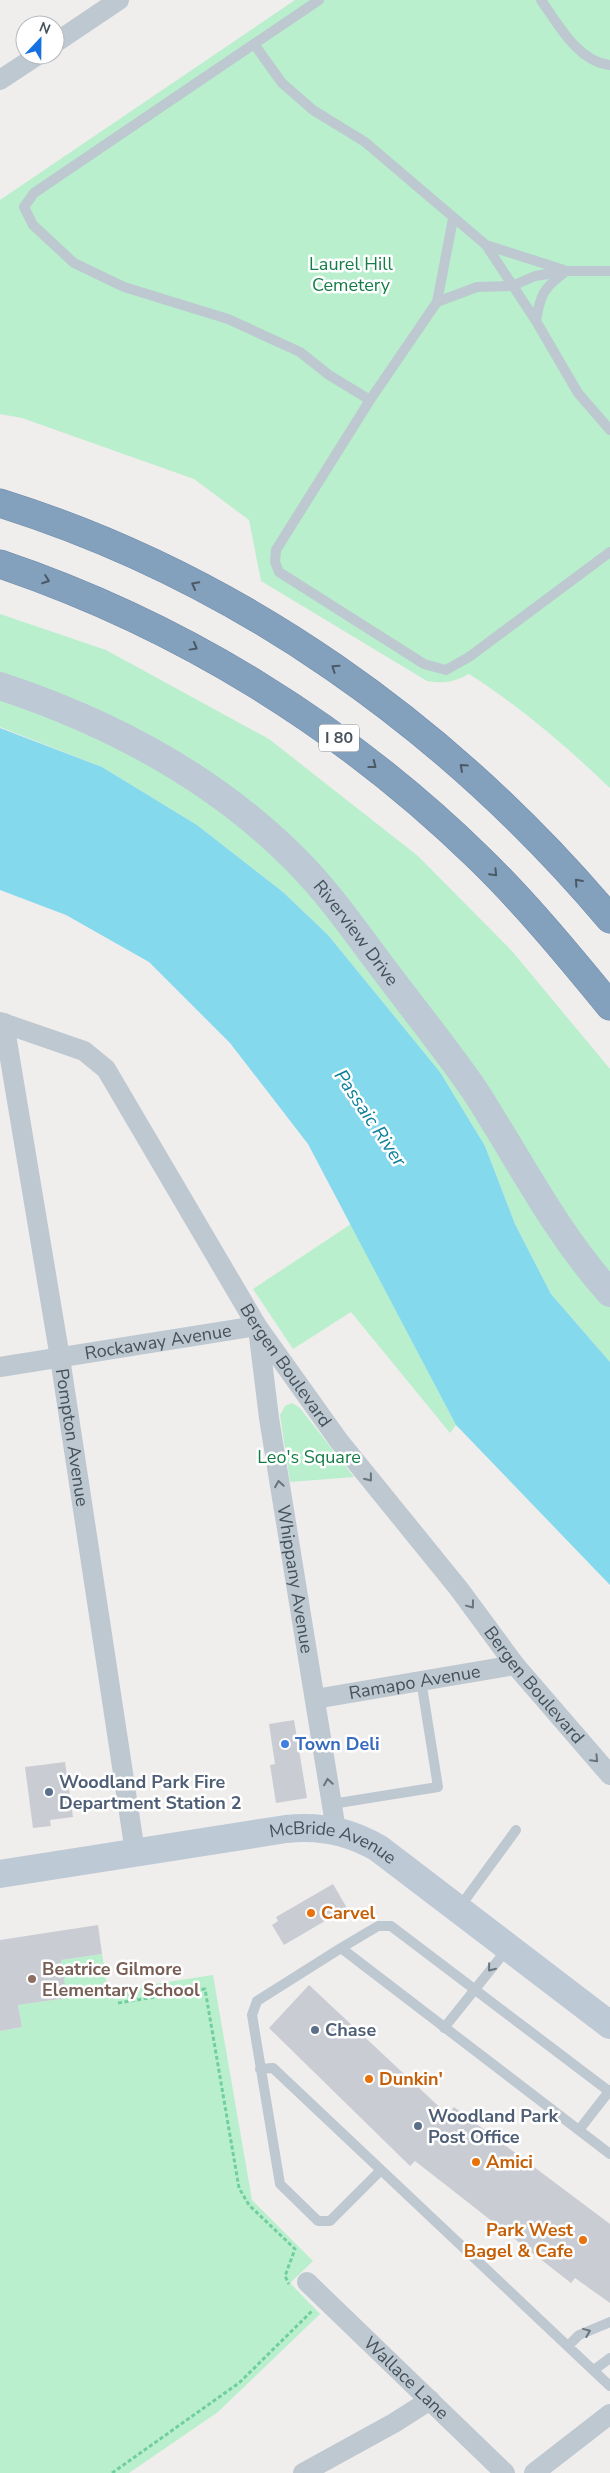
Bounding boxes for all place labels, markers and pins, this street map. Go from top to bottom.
place label: Town Deli [295,1732,380,1756]
marker: Town Deli [279,1738,291,1750]
place label: Woodland Park Fire Department Station 2 [59,1770,242,1815]
marker: Woodland Park Fire Department Station 2 [43,1786,55,1798]
place label: Carvel [321,1901,375,1925]
marker: Carvel [305,1907,317,1919]
place label: Beatrice Gilmore Elementary School [42,1957,200,2002]
marker: Beatrice Gilmore Elementary School [26,1973,38,1985]
place label: Chase [325,2018,376,2042]
marker: Chase [309,2024,321,2036]
place label: Dunkin' [379,2067,443,2091]
marker: Dunkin' [363,2073,375,2085]
place label: Woodland Park Post Office [428,2104,558,2149]
marker: Woodland Park Post Office [412,2120,424,2132]
place label: Amici [486,2150,533,2174]
marker: Amici [470,2156,482,2168]
place label: Park West Bagel & Cafe [464,2218,573,2263]
marker: Park West Bagel & Cafe [577,2234,589,2246]

